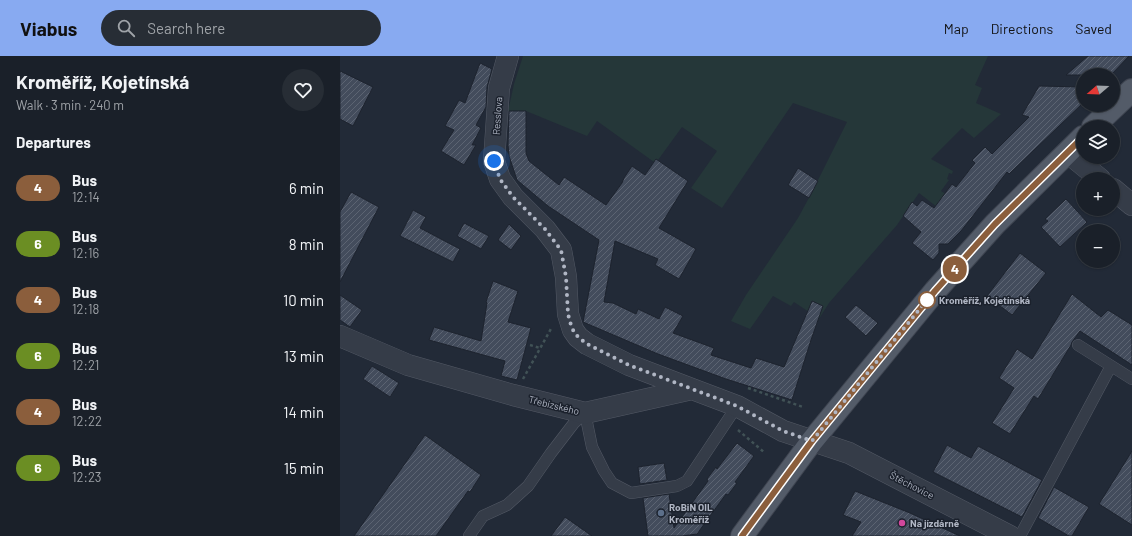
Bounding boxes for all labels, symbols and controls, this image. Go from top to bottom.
search box [101,10,381,46]
text: Viabus [20,17,77,40]
icon: search [115,17,137,39]
text: Search here [147,19,225,37]
text: Map [944,20,969,37]
text: Directions [991,20,1053,37]
text: Saved [1075,20,1112,37]
north arrow [1076,68,1120,112]
map controls [1076,68,1120,268]
button: heart [282,69,324,111]
text: Kroměříž, Kojetínská [16,70,189,93]
text: Walk · 3 min · 240 m [16,97,124,113]
street label: Resslova [490,97,504,135]
button: layers [1076,120,1120,164]
text: Departures [16,133,91,151]
your location [484,151,504,171]
text: Bus [72,171,97,189]
button: + [1076,172,1120,216]
text: 4 [34,179,42,196]
text: 6 min [289,179,324,197]
text: 12:14 [72,189,100,205]
button: − [1076,224,1120,268]
text: Bus [72,227,97,245]
text: 6 [34,235,42,252]
text: 8 min [289,235,324,253]
text: 12:16 [72,245,99,261]
line badge: 4 [942,256,968,282]
text: 4 [951,260,959,277]
text: Bus [72,283,97,301]
text: 4 [34,291,42,308]
text: 10 min [283,291,324,309]
marker: Kroměříž, Kojetínská [918,291,936,309]
place label: Kroměříž, Kojetínská [939,294,1030,306]
text: 12:18 [72,301,99,317]
text: Bus [72,339,97,357]
text: 6 [34,347,42,364]
text: 13 min [284,347,324,365]
text: 12:21 [72,357,99,373]
street label: Třebízského [527,393,581,417]
text: Bus [72,395,97,413]
text: 4 [34,403,42,420]
text: 14 min [283,403,324,421]
text: 12:22 [72,413,102,429]
text: Bus [72,451,97,469]
text: 6 [34,459,42,476]
text: 15 min [284,459,324,477]
text: 12:23 [72,469,102,485]
street label: Štěchovice [888,469,936,501]
place label: RoBiN OIL Kroměříž [669,501,713,525]
marker: RoBiN OIL Kroměříž [656,508,666,518]
place label: Na jízdárně [910,517,960,529]
marker: Na jízdárně [897,518,907,528]

